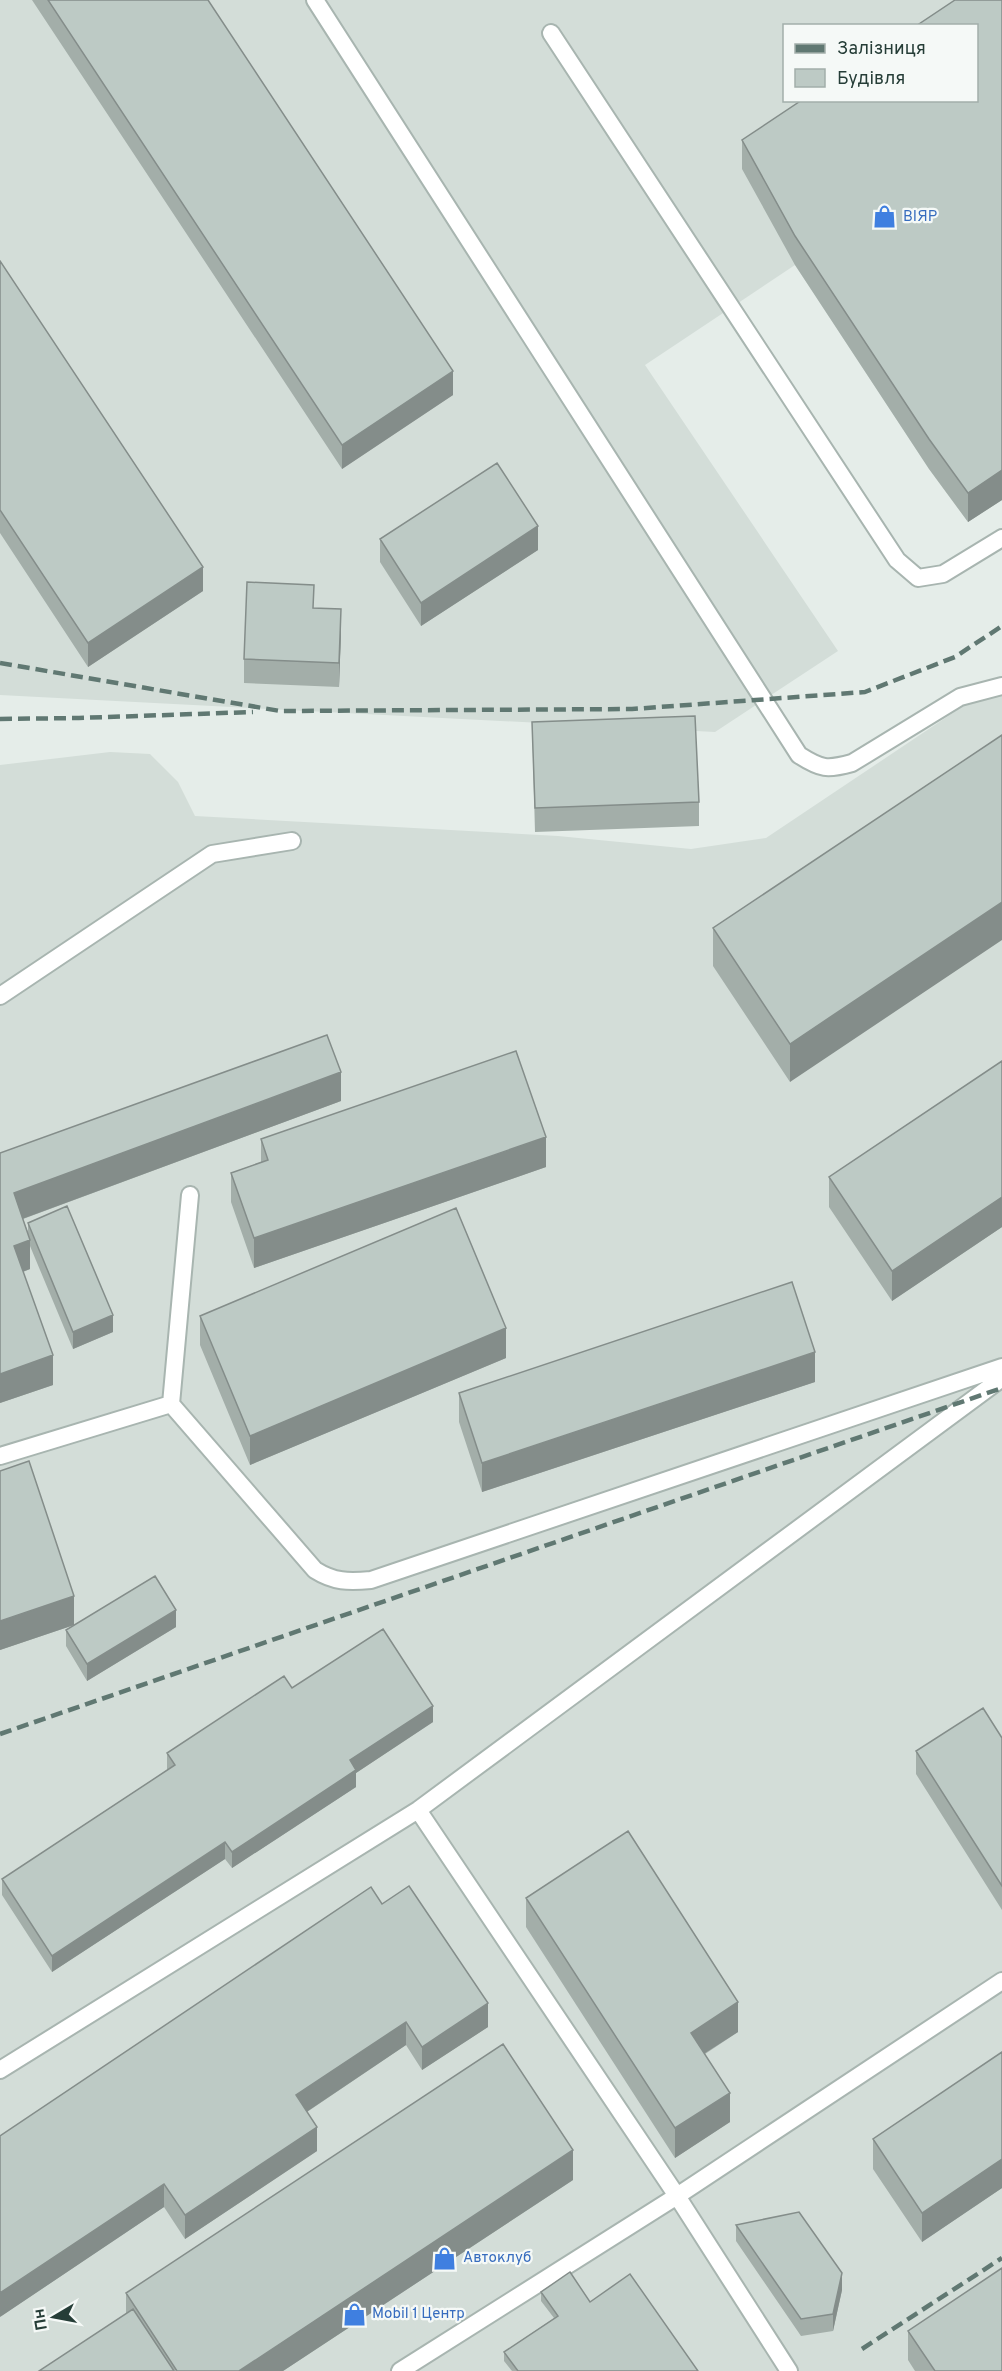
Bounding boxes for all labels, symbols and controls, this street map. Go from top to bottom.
legend [783,24,978,102]
text: Залізниця [837,38,926,61]
text: Будівля [837,68,905,91]
shop icon: ВІЯР [872,204,898,230]
place label: ВІЯР [903,208,937,227]
shop icon: Автоклуб [432,2245,458,2271]
place label: Автоклуб [463,2249,531,2268]
north arrow [24,2287,84,2347]
shop icon: Mobil 1 Центр [341,2301,367,2327]
place label: Mobil 1 Центр [372,2305,465,2324]
text: Пн [29,2307,53,2332]

